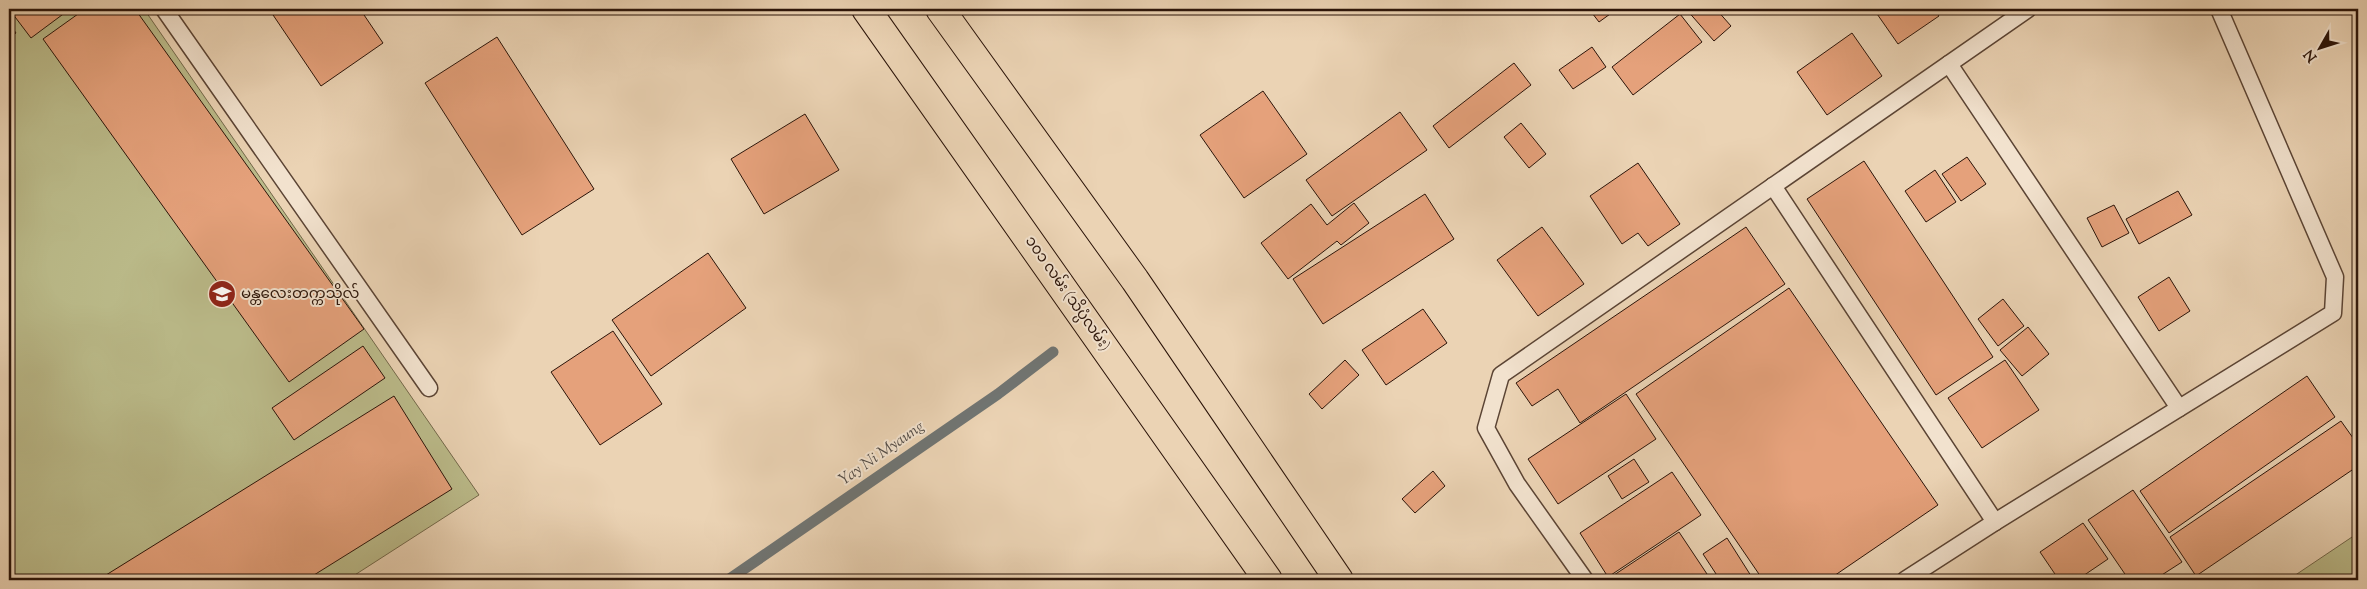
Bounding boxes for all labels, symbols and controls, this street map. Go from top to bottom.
north arrow [2294,22,2344,72]
text: N [2300,44,2323,66]
street label: ၁၀၁ လမ်း (သိပ္ပံလမ်း) [1019,232,1115,356]
school or university icon: မန္တလေးတက္ကသိုလ် [207,279,237,309]
place label: မန္တလေးတက္ကသိုလ် [241,283,360,305]
water label: Yay Ni Myaung [835,416,929,492]

